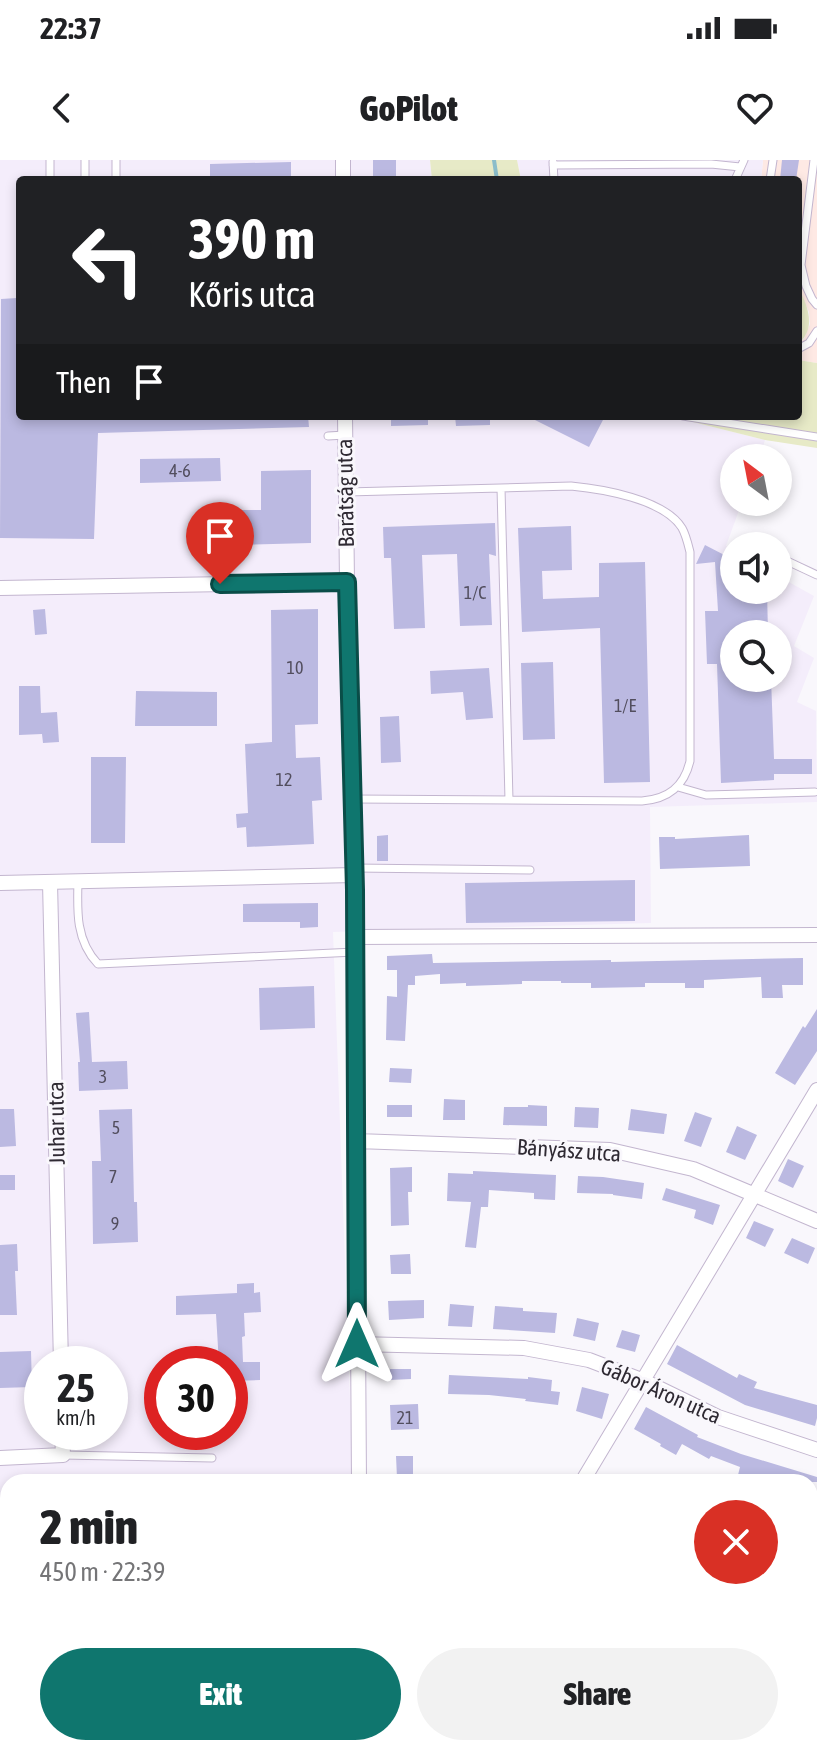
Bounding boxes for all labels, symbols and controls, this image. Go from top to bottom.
text: 22:37 [40,11,102,45]
icon: back [40,86,84,130]
icon: heart [733,86,777,130]
text: GoPilot [359,87,458,129]
text: 390 m [188,207,315,271]
icon: left [56,208,160,312]
text: Kőris utca [188,273,316,315]
icon: arrive [127,360,171,404]
text: Then [56,365,111,399]
street label: Barátság utca [331,438,359,548]
north arrow [720,444,792,516]
map controls [720,444,792,692]
house number: 4-6 [169,460,191,481]
pin [186,502,254,584]
icon: arrive [198,514,242,558]
button: sound [720,532,792,604]
house number: 1/C [464,582,486,603]
button: search [720,620,792,692]
house number: 10 [287,657,303,678]
house number: 1/E [614,695,636,716]
house number: 12 [276,769,292,790]
house number: 3 [99,1066,107,1087]
street label: Juhar utca [42,1081,70,1165]
house number: 5 [112,1117,120,1138]
street label: Bányász utca [516,1133,622,1167]
house number: 7 [109,1166,117,1187]
house number: 9 [111,1213,119,1234]
position arrow [315,1302,399,1386]
speed limit sign: 30 [144,1346,248,1450]
street label: Gábor Áron utca [597,1353,725,1429]
text: 25 [57,1365,95,1410]
text: km/h [56,1406,96,1429]
house number: 21 [397,1407,413,1428]
text: 2 min [40,1499,138,1554]
button: close [694,1500,778,1584]
text: 450 m · 22:39 [40,1557,165,1587]
button: Exit [40,1648,401,1740]
button: Share [417,1648,778,1740]

